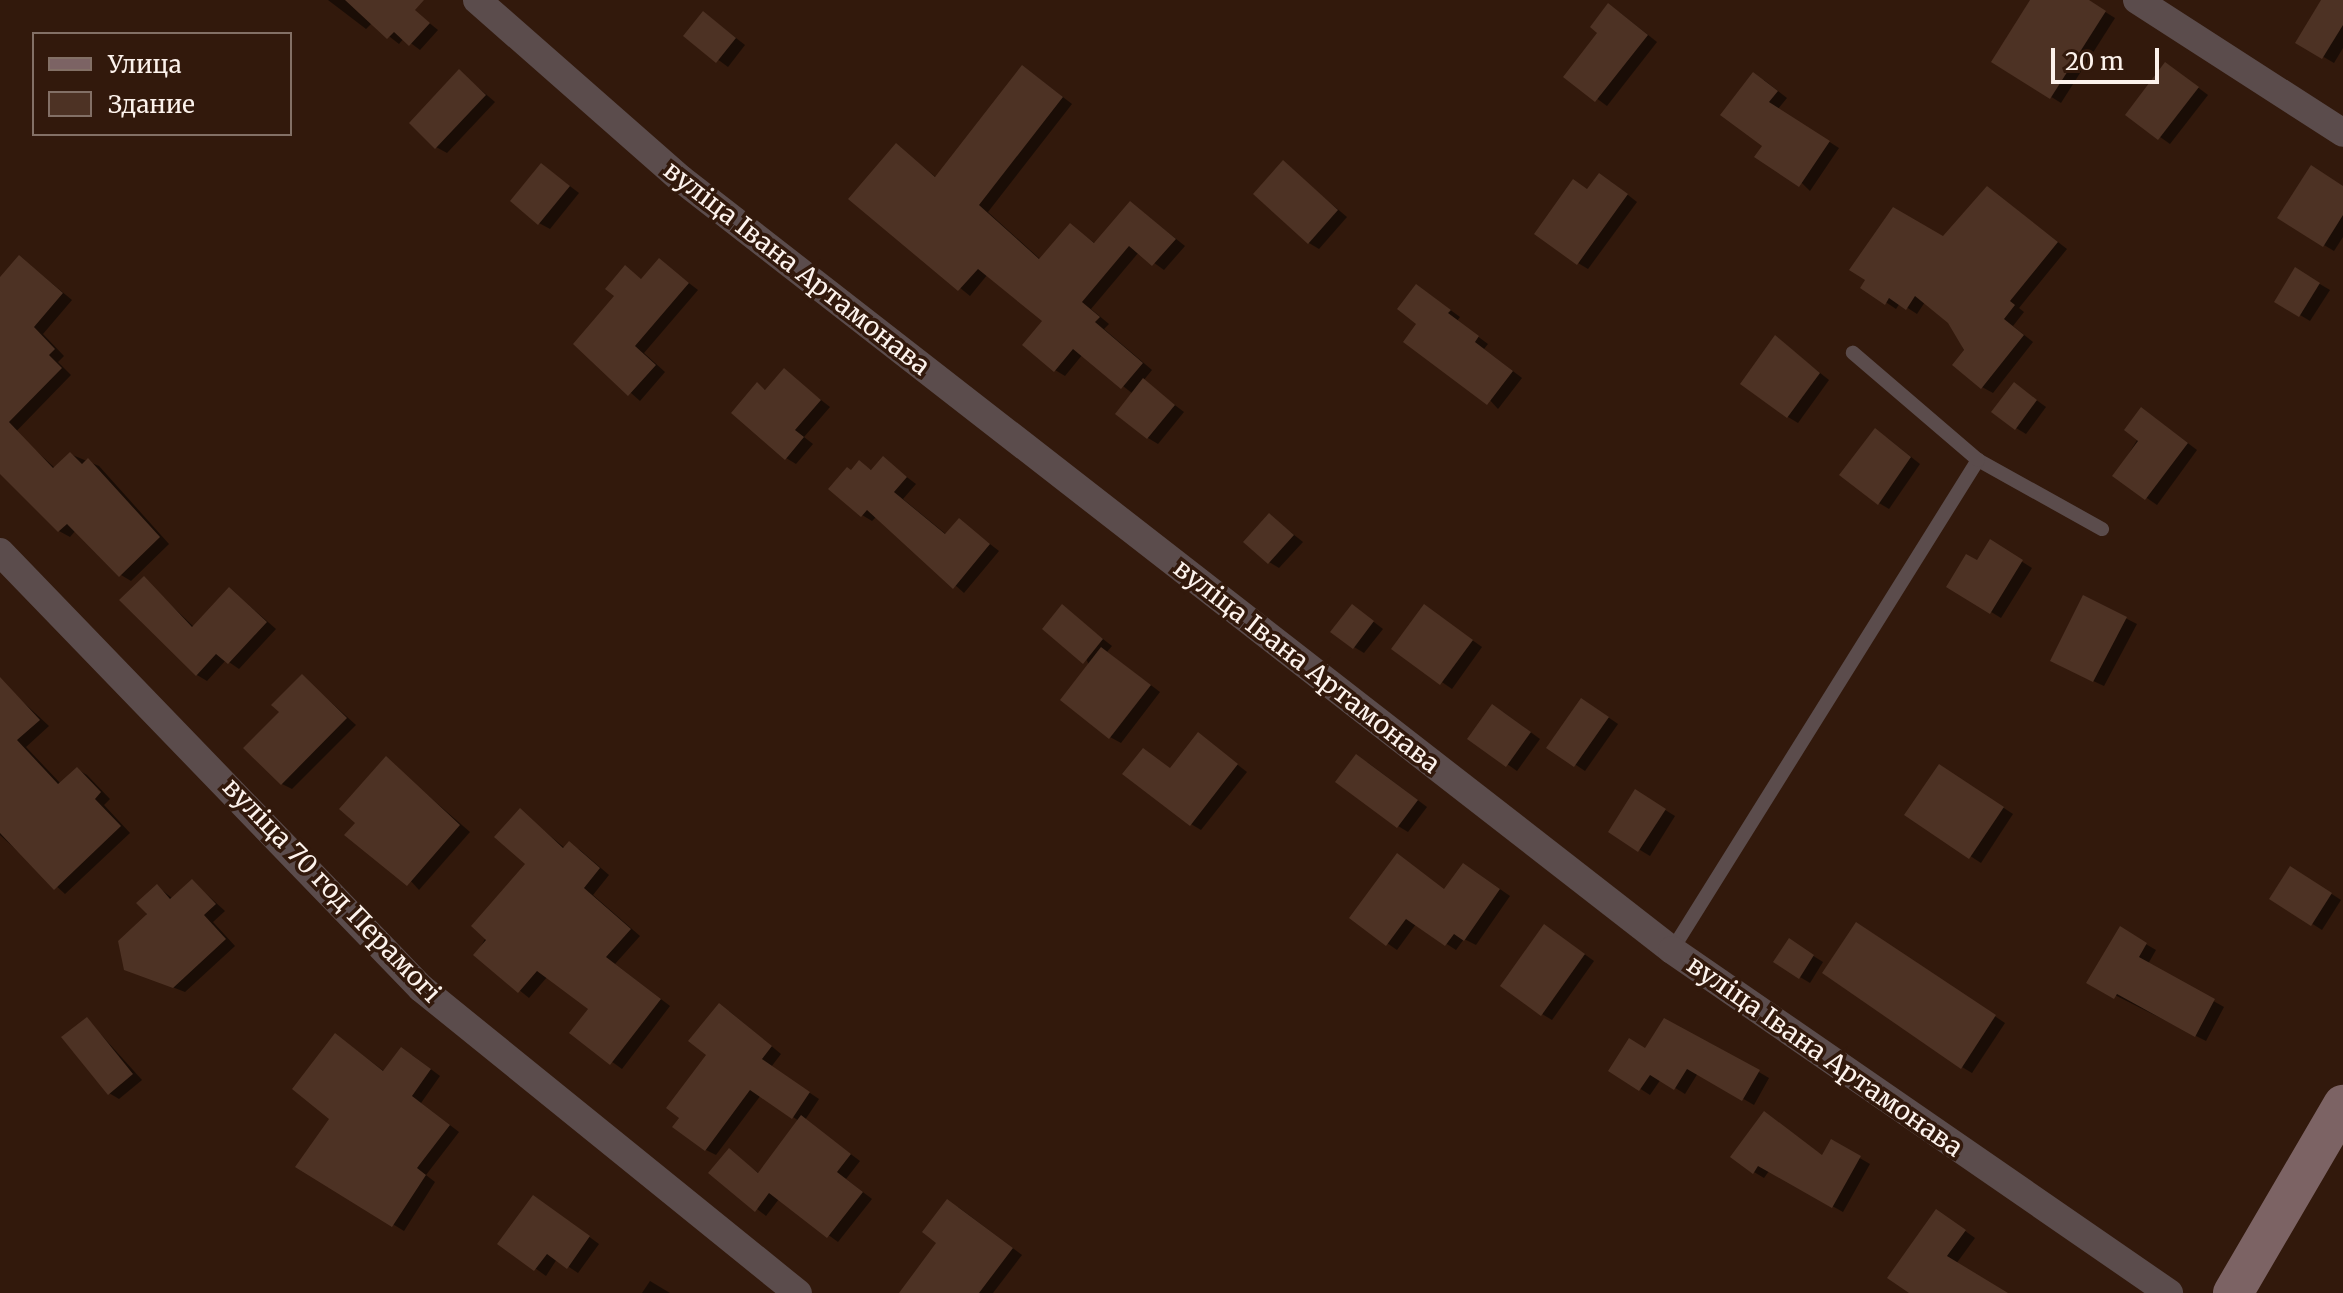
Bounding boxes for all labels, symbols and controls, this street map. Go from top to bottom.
legend [32,32,292,136]
scale bar [2055,32,2163,82]
text: 20 m [2065,46,2124,77]
text: Улица [108,49,182,80]
text: Здание [108,89,195,120]
street label: вуліца Івана Артамонава [658,154,936,382]
street label: вуліца Івана Артамонава [1168,552,1446,780]
street label: вуліца 70 год Перамогі [217,771,447,1009]
street label: вуліца Івана Артамонава [1681,949,1969,1163]

